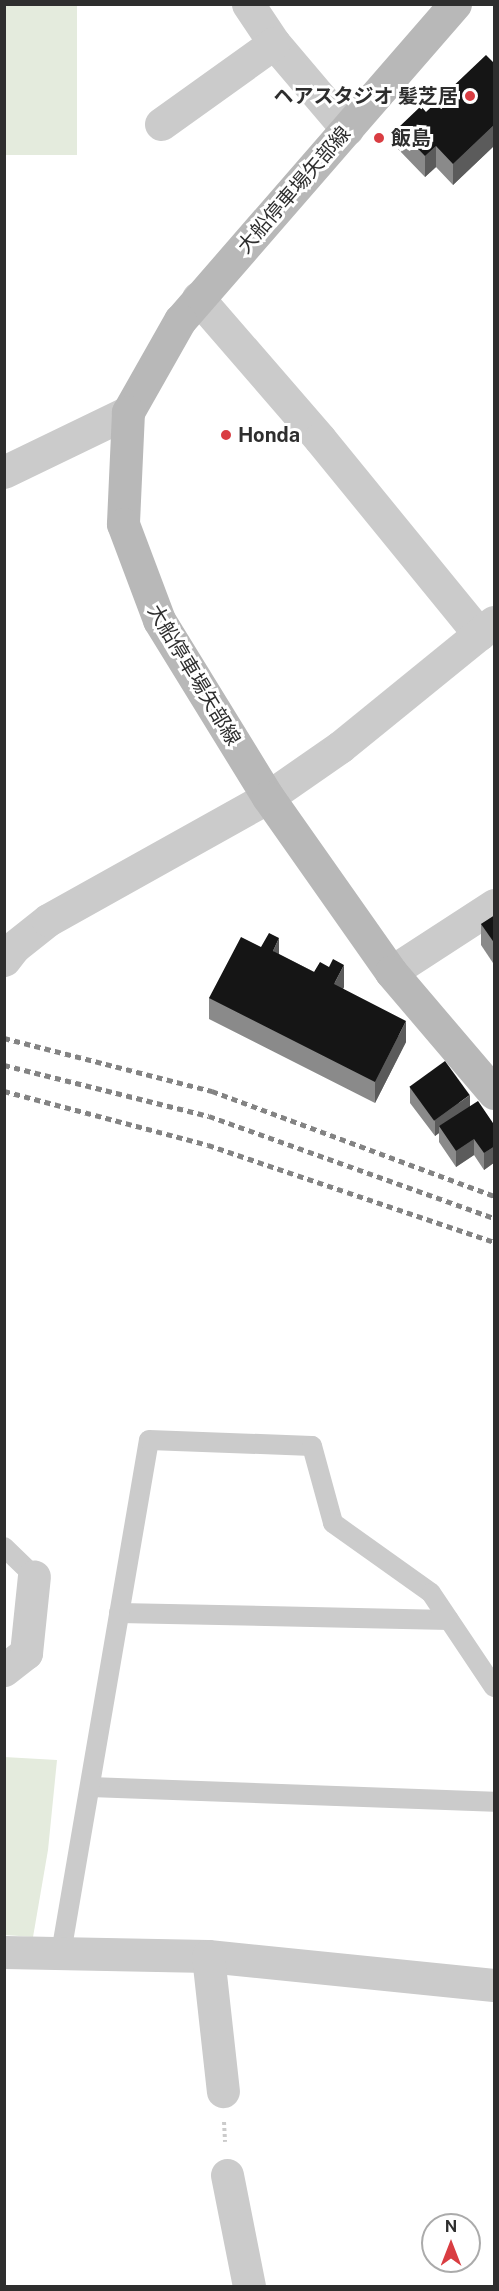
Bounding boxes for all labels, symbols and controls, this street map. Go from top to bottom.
place label: ヘアスタジオ 髪芝居 [273,84,458,108]
marker: ヘアスタジオ 髪芝居 [463,89,477,103]
street label: 大船停車場矢部線 [232,122,356,258]
place label: 飯島 [391,126,431,150]
marker: 飯島 [372,131,386,145]
place label: Honda [238,423,300,447]
marker: Honda [219,428,233,442]
street label: 大船停車場矢部線 [143,600,245,750]
north arrow [421,2213,481,2273]
text: N [445,2217,457,2236]

